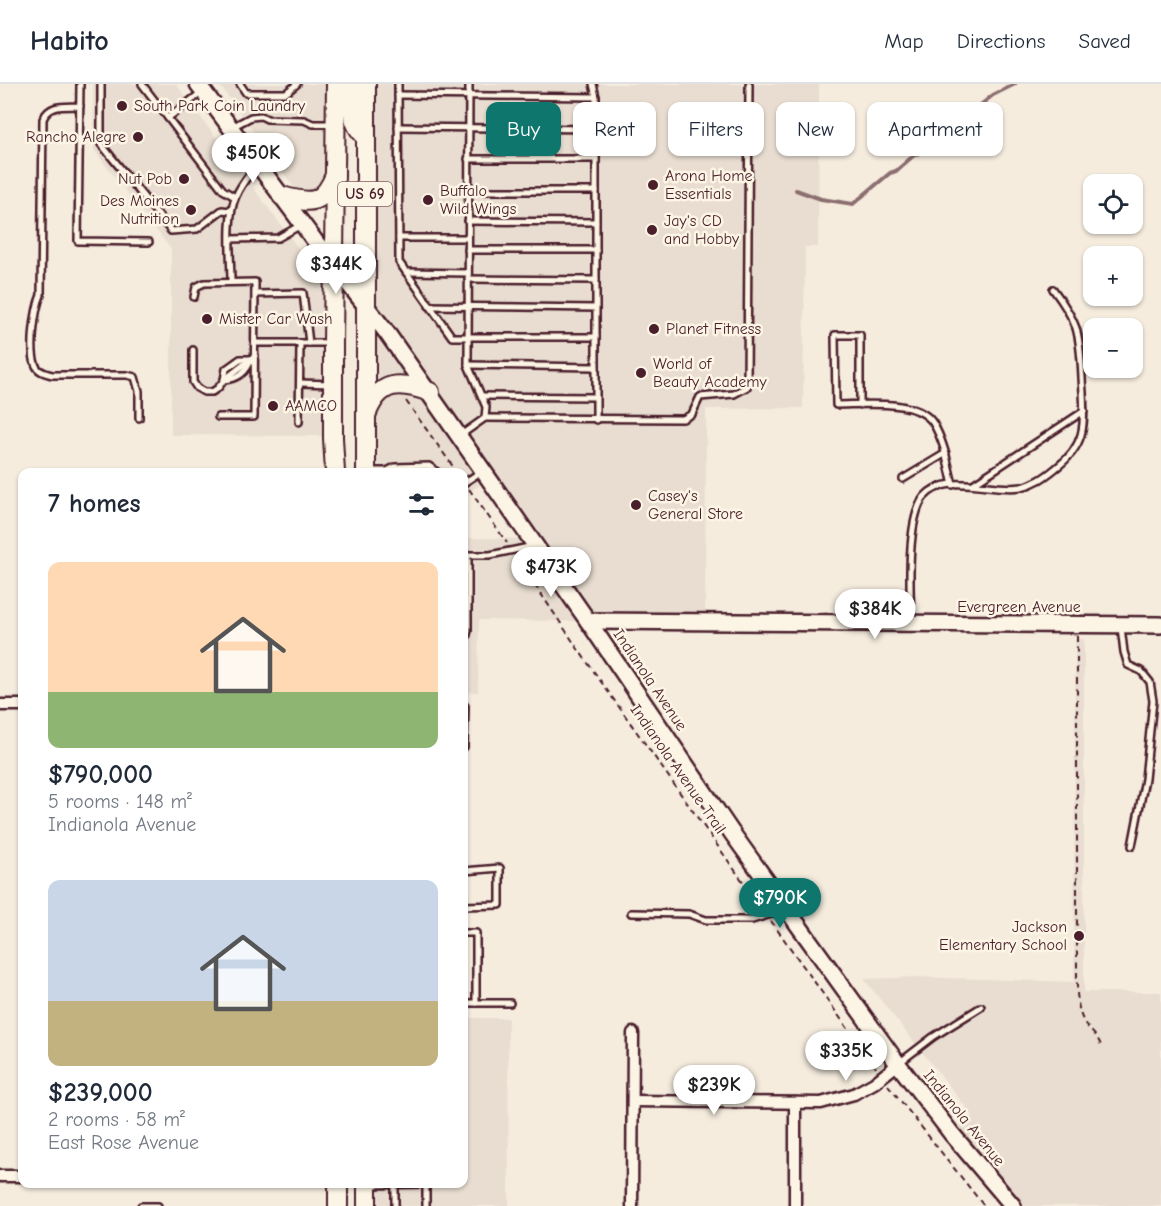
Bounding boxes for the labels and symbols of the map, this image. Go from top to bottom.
place label: South Park Coin Laundry [134,97,306,115]
marker: South Park Coin Laundry [115,99,129,113]
place label: Rancho Alegre [26,128,126,146]
marker: Rancho Alegre [131,130,145,144]
pin: $450K [211,133,295,184]
place label: Arona Home Essentials [665,167,753,203]
place label: Nut Pob [118,170,172,188]
marker: Nut Pob [177,172,191,186]
marker: Arona Home Essentials [646,178,660,192]
road number: US 69 [338,182,392,206]
place label: Buffalo Wild Wings [440,182,517,218]
place label: Des Moines Nutrition [100,192,179,228]
marker: Buffalo Wild Wings [421,193,435,207]
marker: Des Moines Nutrition [184,203,198,217]
place label: Jay's CD and Hobby [664,212,740,248]
marker: Jay's CD and Hobby [645,223,659,237]
pin: $344K [294,244,378,295]
place label: Mister Car Wash [219,310,333,328]
marker: Mister Car Wash [200,312,214,326]
place label: Planet Fitness [666,320,761,338]
marker: Planet Fitness [647,322,661,336]
place label: World of Beauty Academy [653,355,767,391]
marker: World of Beauty Academy [634,366,648,380]
place label: AAMCO [285,397,337,415]
marker: AAMCO [266,399,280,413]
place label: Casey's General Store [648,487,743,523]
marker: Casey's General Store [629,498,643,512]
pin: $473K [509,547,593,598]
pin: $384K [833,589,917,640]
street label: Evergreen Avenue [957,598,1081,616]
street label: Indianola Avenue [609,626,691,734]
street label: Indianola Avenue Trail [627,701,729,837]
pin: $790K [738,878,822,929]
place label: Jackson Elementary School [939,918,1067,954]
marker: Jackson Elementary School [1072,929,1086,943]
pin: $335K [804,1031,888,1082]
pin: $239K [672,1065,756,1116]
street label: Indianola Avenue [920,1066,1008,1170]

